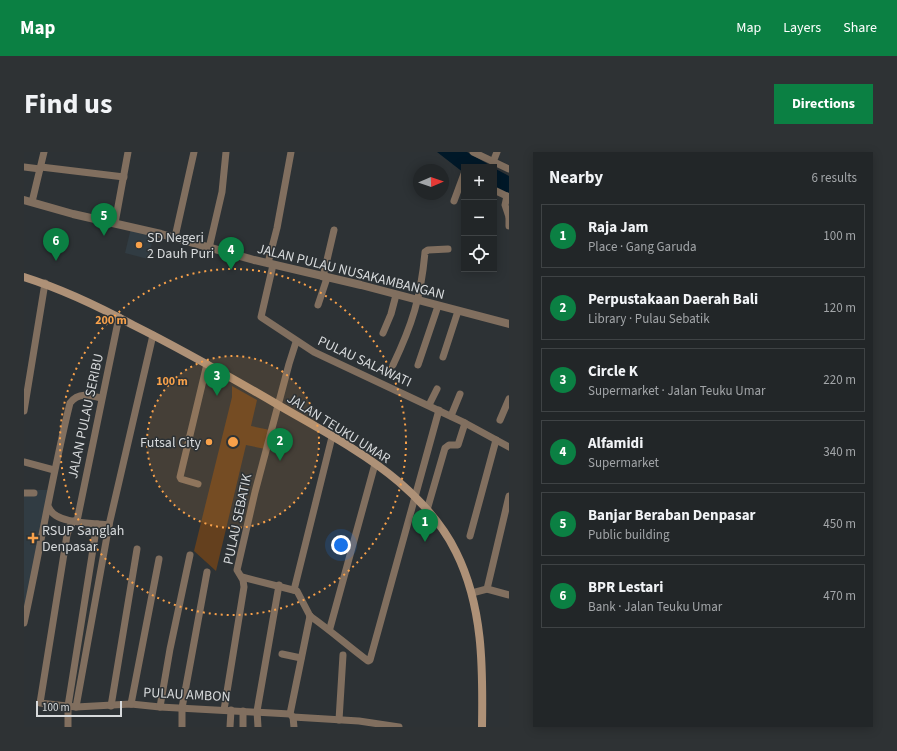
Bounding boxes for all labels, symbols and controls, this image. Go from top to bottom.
text: Map [20,15,55,42]
text: Map [736,18,761,38]
text: Layers [783,18,821,38]
text: Share [843,18,877,38]
text: Find us [24,84,112,124]
button: Directions [774,84,873,124]
north arrow [413,164,449,200]
map controls [461,164,497,272]
button: + [461,164,497,200]
text: Nearby [549,166,603,190]
text: 6 results [812,169,857,187]
button: − [461,200,497,236]
pin: 5 [91,203,117,236]
text: Raja Jam [588,217,648,238]
text: 1 [560,227,566,245]
text: 100 m [823,227,856,245]
pin: 6 [43,228,69,261]
place label: SD Negeri 2 Dauh Puri [147,228,214,264]
button: locate [461,236,497,272]
pin: 4 [218,237,244,270]
text: Place · Gang Garuda [588,238,697,256]
street label: JALAN PULAU NUSAKAMBANGAN [255,239,447,305]
marker: SD Negeri 2 Dauh Puri [134,240,144,250]
text: Perpustakaan Daerah Bali [588,289,758,310]
text: 2 [560,299,566,317]
text: 120 m [823,299,856,317]
text: Library · Pulau Sebatik [588,310,710,328]
text: 200 m [95,312,127,329]
street label: PULAU SALAWATI [314,331,415,392]
street label: JALAN PULAU SERIBU [63,352,109,481]
text: Circle K [588,361,638,382]
pin: 3 [204,363,230,396]
text: 3 [560,371,566,389]
text: 220 m [823,371,856,389]
text: 100 m [156,373,188,390]
text: Supermarket · Jalan Teuku Umar [588,382,766,400]
street label: JALAN TEUKU UMAR [283,389,394,469]
pin: 2 [267,428,293,461]
place label: Futsal City [140,433,201,453]
text: Alfamidi [588,433,643,454]
centre of rings [226,435,240,449]
marker: Futsal City [204,437,214,447]
text: 4 [560,443,566,461]
text: 340 m [823,443,856,461]
text: Supermarket [588,454,659,472]
street label: PULAU SEBATIK [219,471,258,566]
text: Banjar Beraban Denpasar [588,505,756,526]
pin: 1 [412,509,438,542]
text: 5 [560,515,566,533]
text: 450 m [823,515,856,533]
place label: RSUP Sanglah Denpasar [42,521,125,557]
text: Public building [588,526,670,544]
marker: RSUP Sanglah Denpasar [27,532,39,544]
your location [331,535,351,555]
text: BPR Lestari [588,577,663,598]
text: 6 [560,587,566,605]
text: 470 m [823,587,856,605]
text: Bank · Jalan Teuku Umar [588,598,722,616]
street label: PULAU AMBON [143,683,231,707]
scale bar [36,699,122,718]
text: 100 m [42,700,70,715]

